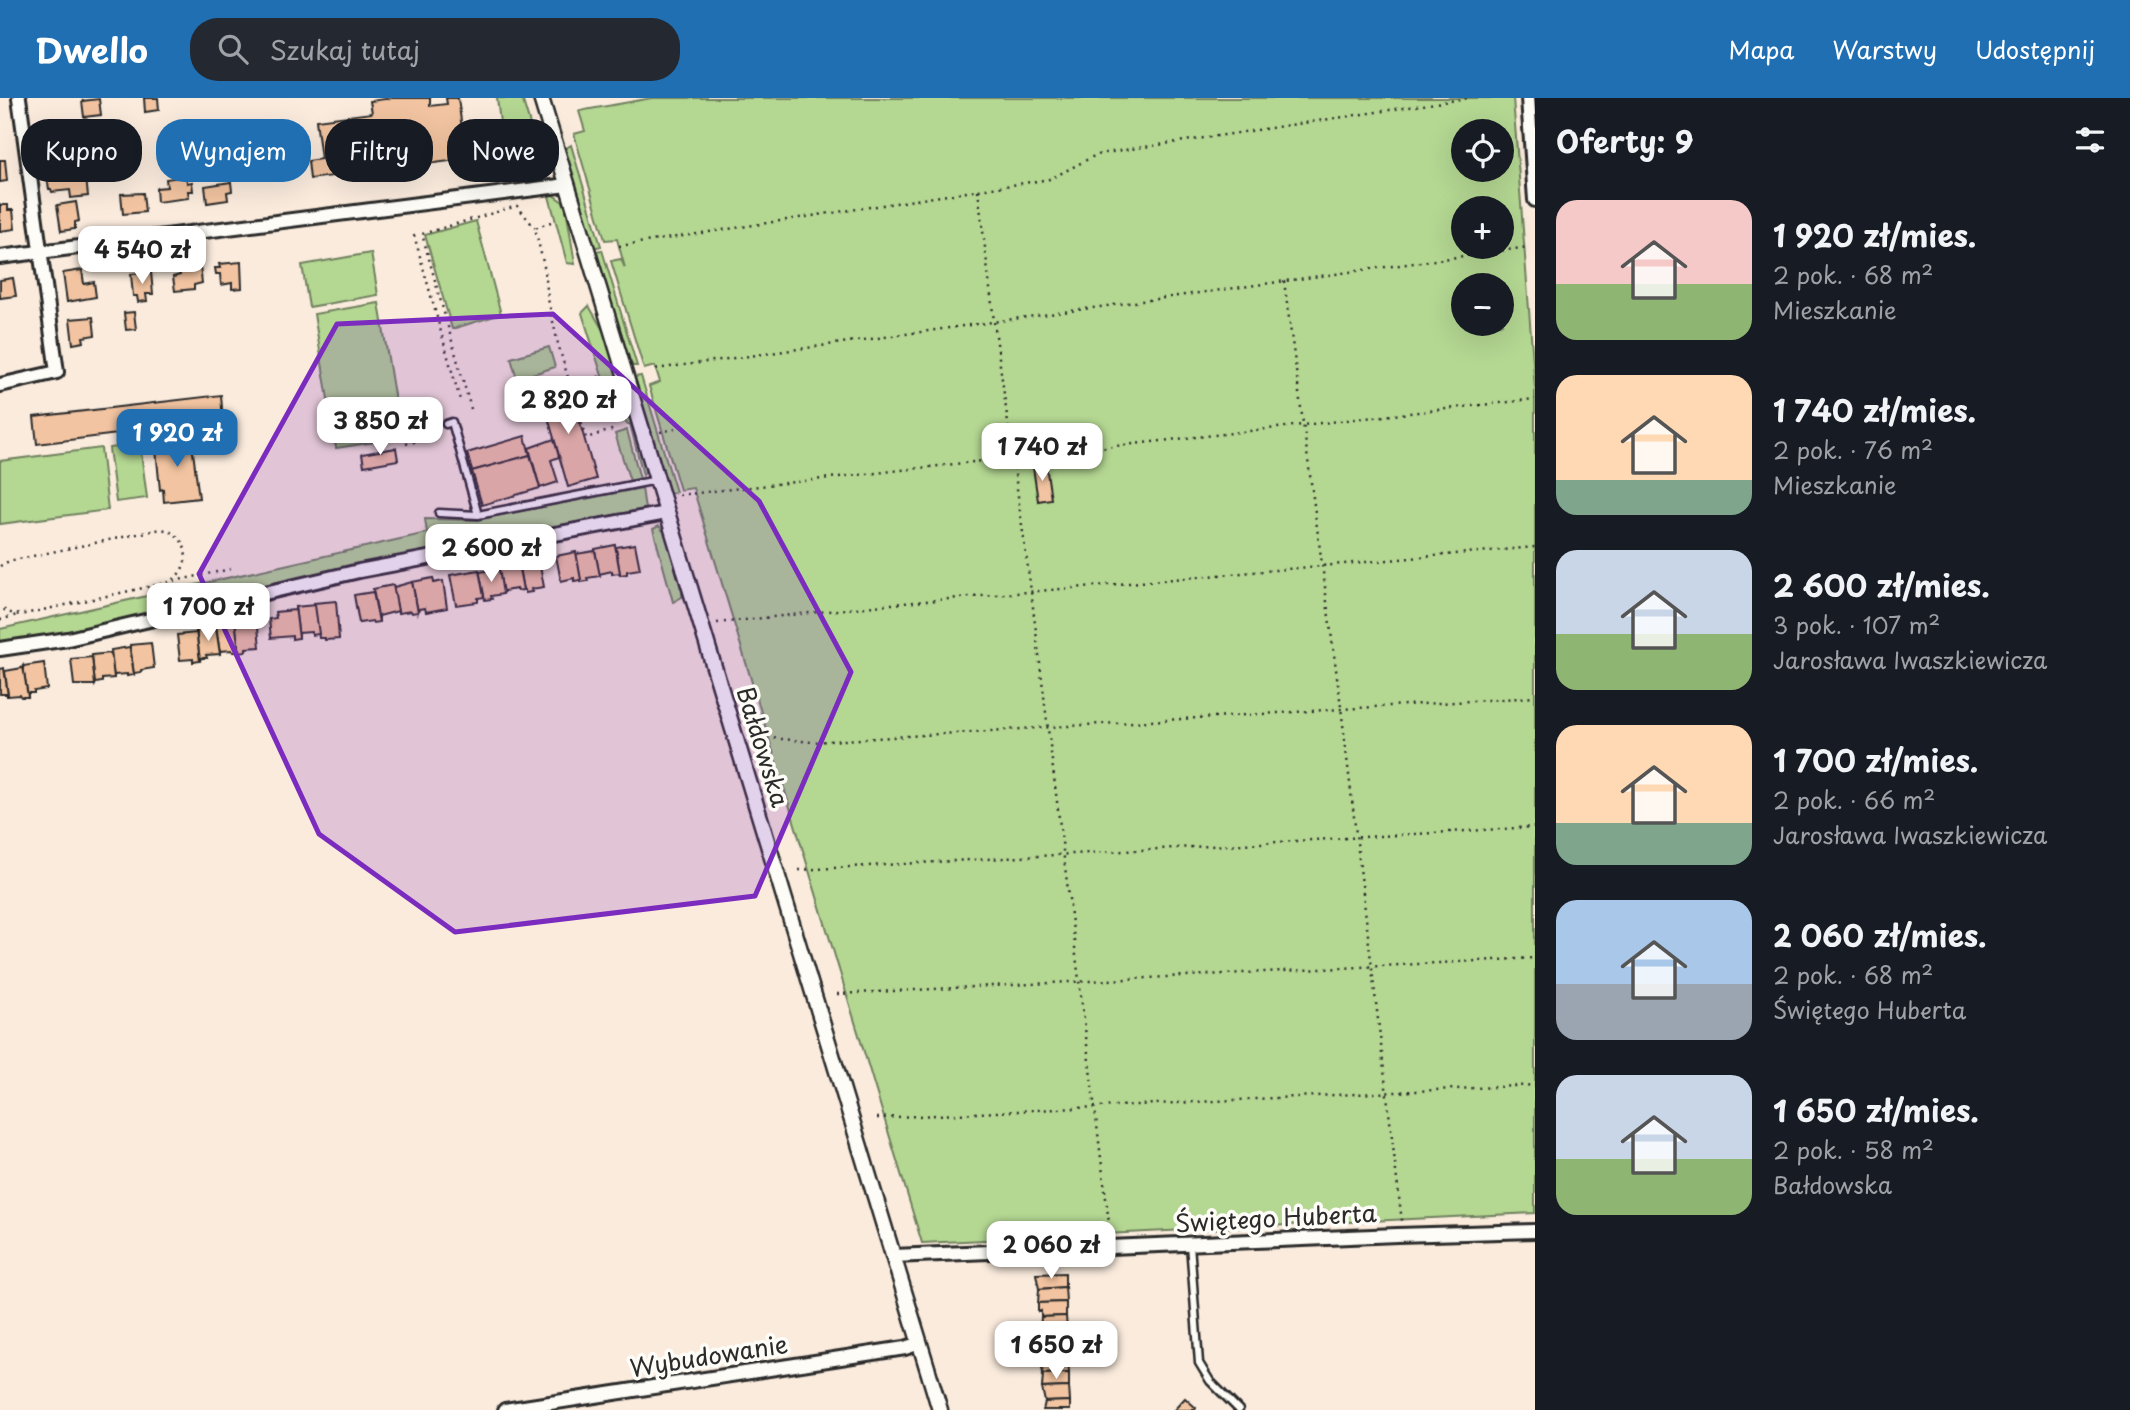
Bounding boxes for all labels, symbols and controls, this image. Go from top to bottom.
search box [190,18,680,81]
text: Dwello [35,24,148,74]
icon: search [214,30,252,68]
text: Szukaj tutaj [270,30,420,69]
text: Mapa [1728,31,1794,67]
text: Warstwy [1832,31,1937,67]
text: Udostępnij [1975,31,2095,67]
text: Oferty: 9 [1556,118,1694,163]
chip: Kupno [21,119,142,182]
chip: Wynajem [156,119,311,182]
chip: Filtry [325,119,433,182]
chip: Nowe [447,119,559,182]
map controls [1451,119,1514,336]
button: locate [1451,119,1514,182]
icon: filters [2071,121,2109,159]
button: + [1451,196,1514,259]
text: 1 920 zł/mies. [1773,212,1976,257]
pin: 4 540 zł [70,226,214,286]
icon: home [1612,228,1696,312]
text: 4 540 zł [94,231,190,266]
text: 2 pok. · 68 m² [1773,257,1933,292]
button: − [1451,273,1514,336]
text: Mieszkanie [1773,292,1897,327]
pin: 2 820 zł [496,376,640,436]
text: 2 820 zł [520,381,616,416]
text: 1 740 zł/mies. [1773,387,1976,432]
pin: 3 850 zł [308,398,452,457]
text: 3 850 zł [333,402,427,437]
icon: home [1612,403,1696,487]
pin: 1 920 zł [105,410,249,469]
text: 1 920 zł [133,414,221,449]
pin: 1 740 zł [970,424,1114,483]
text: 1 740 zł [998,428,1086,463]
text: 2 pok. · 76 m² [1773,432,1933,467]
text: Mieszkanie [1773,467,1897,502]
pin: 2 600 zł [419,524,563,584]
text: 2 600 zł [441,529,541,564]
text: 2 600 zł/mies. [1773,562,1990,607]
icon: home [1612,578,1696,662]
pin: 1 700 zł [136,584,280,643]
text: 1 700 zł [163,588,253,623]
text: 3 pok. · 107 m² [1773,607,1940,642]
text: Jarosława Iwaszkiewicza [1773,642,2047,677]
street label: Bałdowska [729,682,799,811]
text: 1 700 zł/mies. [1773,737,1978,782]
icon: home [1612,753,1696,837]
text: 2 pok. · 66 m² [1773,782,1935,817]
text: Jarosława Iwaszkiewicza [1773,817,2047,852]
text: 2 060 zł/mies. [1773,912,1987,957]
icon: home [1612,928,1696,1012]
text: 2 pok. · 68 m² [1773,957,1933,992]
text: Świętego Huberta [1773,992,1966,1027]
text: 1 650 zł/mies. [1773,1087,1979,1132]
icon: home [1612,1103,1696,1187]
text: 2 pok. · 58 m² [1773,1132,1934,1167]
text: Bałdowska [1773,1167,1892,1202]
street label: Świętego Huberta [1174,1194,1377,1240]
pin: 2 060 zł [979,1222,1123,1281]
text: 2 060 zł [1003,1226,1099,1261]
pin: 1 650 zł [984,1322,1128,1381]
street label: Wybudowanie [627,1325,790,1385]
text: 1 650 zł [1011,1326,1101,1361]

